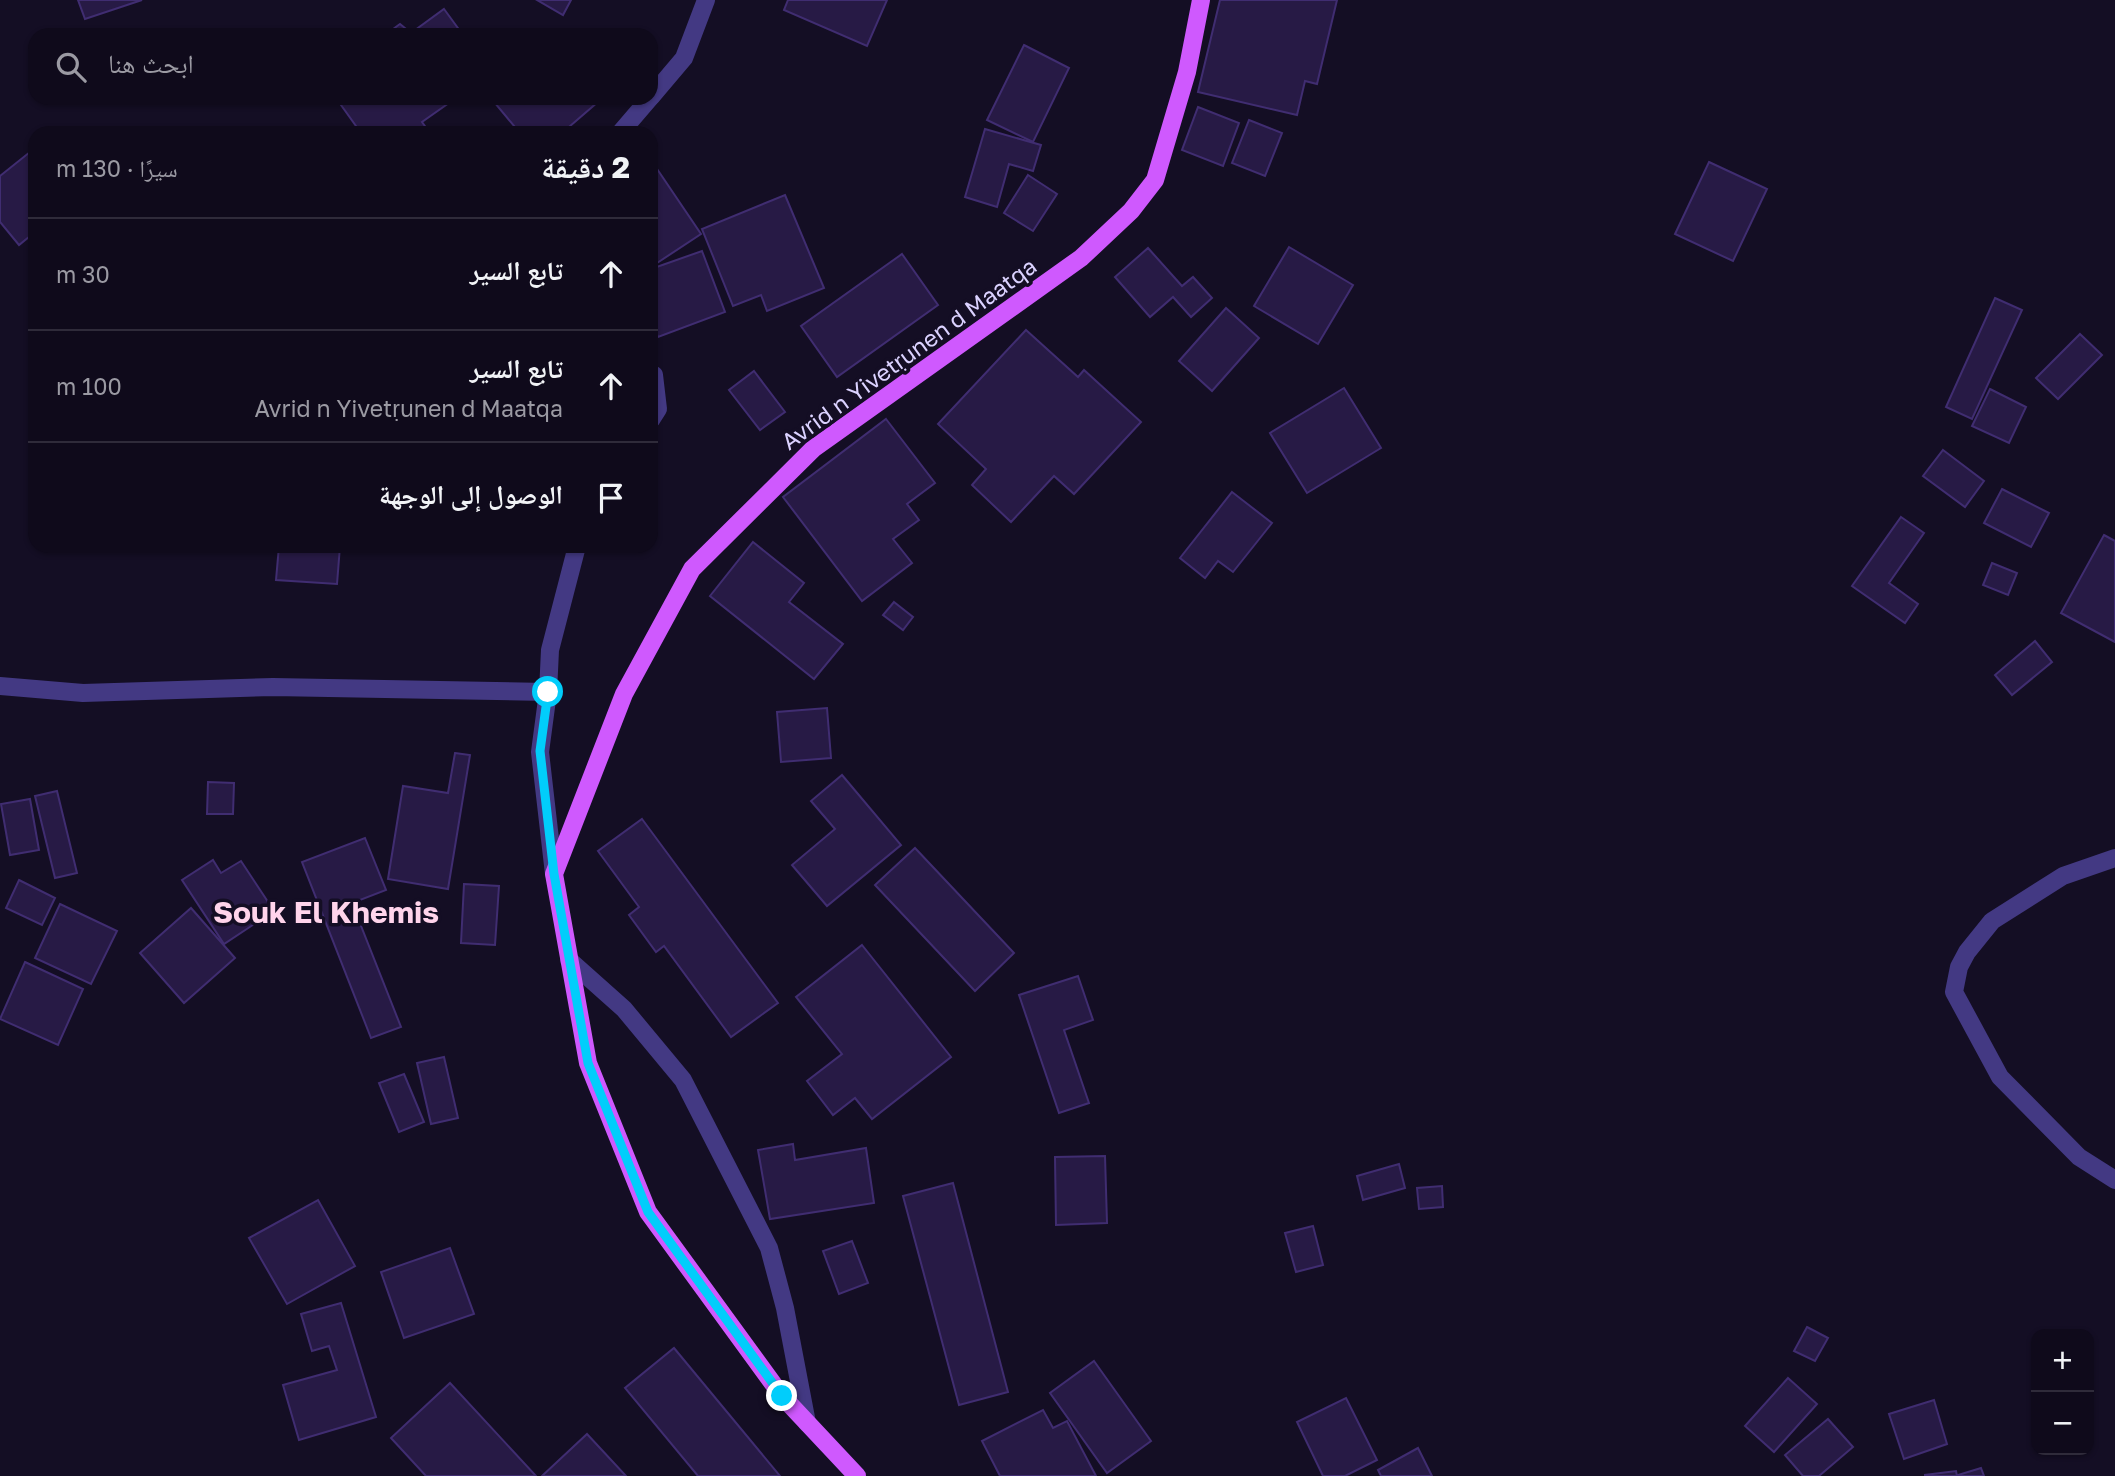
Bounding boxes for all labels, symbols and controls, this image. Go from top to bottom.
search box [28,28,658,105]
icon: search [52,48,90,86]
text: ابحث هنا [108,48,194,79]
text: 2 دقيقة [541,149,630,185]
text: سيرًا · 130 m [56,154,178,182]
street label: Avrid n Yivetṛunen d Maatqa [775,251,1041,455]
text: تابع السير [470,255,563,286]
icon: ahead [592,255,630,293]
text: 30 m [56,260,110,288]
text: تابع السير [470,353,563,384]
icon: ahead [592,367,630,405]
text: 100 m [56,372,122,400]
text: Avrid n Yivetṛunen d Maatqa [255,394,563,422]
text: الوصول إلى الوجهة [379,479,563,510]
icon: arrive [592,479,630,517]
route start [532,676,563,707]
district label: Souk El Khemis [213,894,439,930]
map controls [2031,1329,2094,1455]
button: + [2031,1329,2094,1392]
route end [766,1380,797,1411]
button: − [2031,1392,2094,1455]

